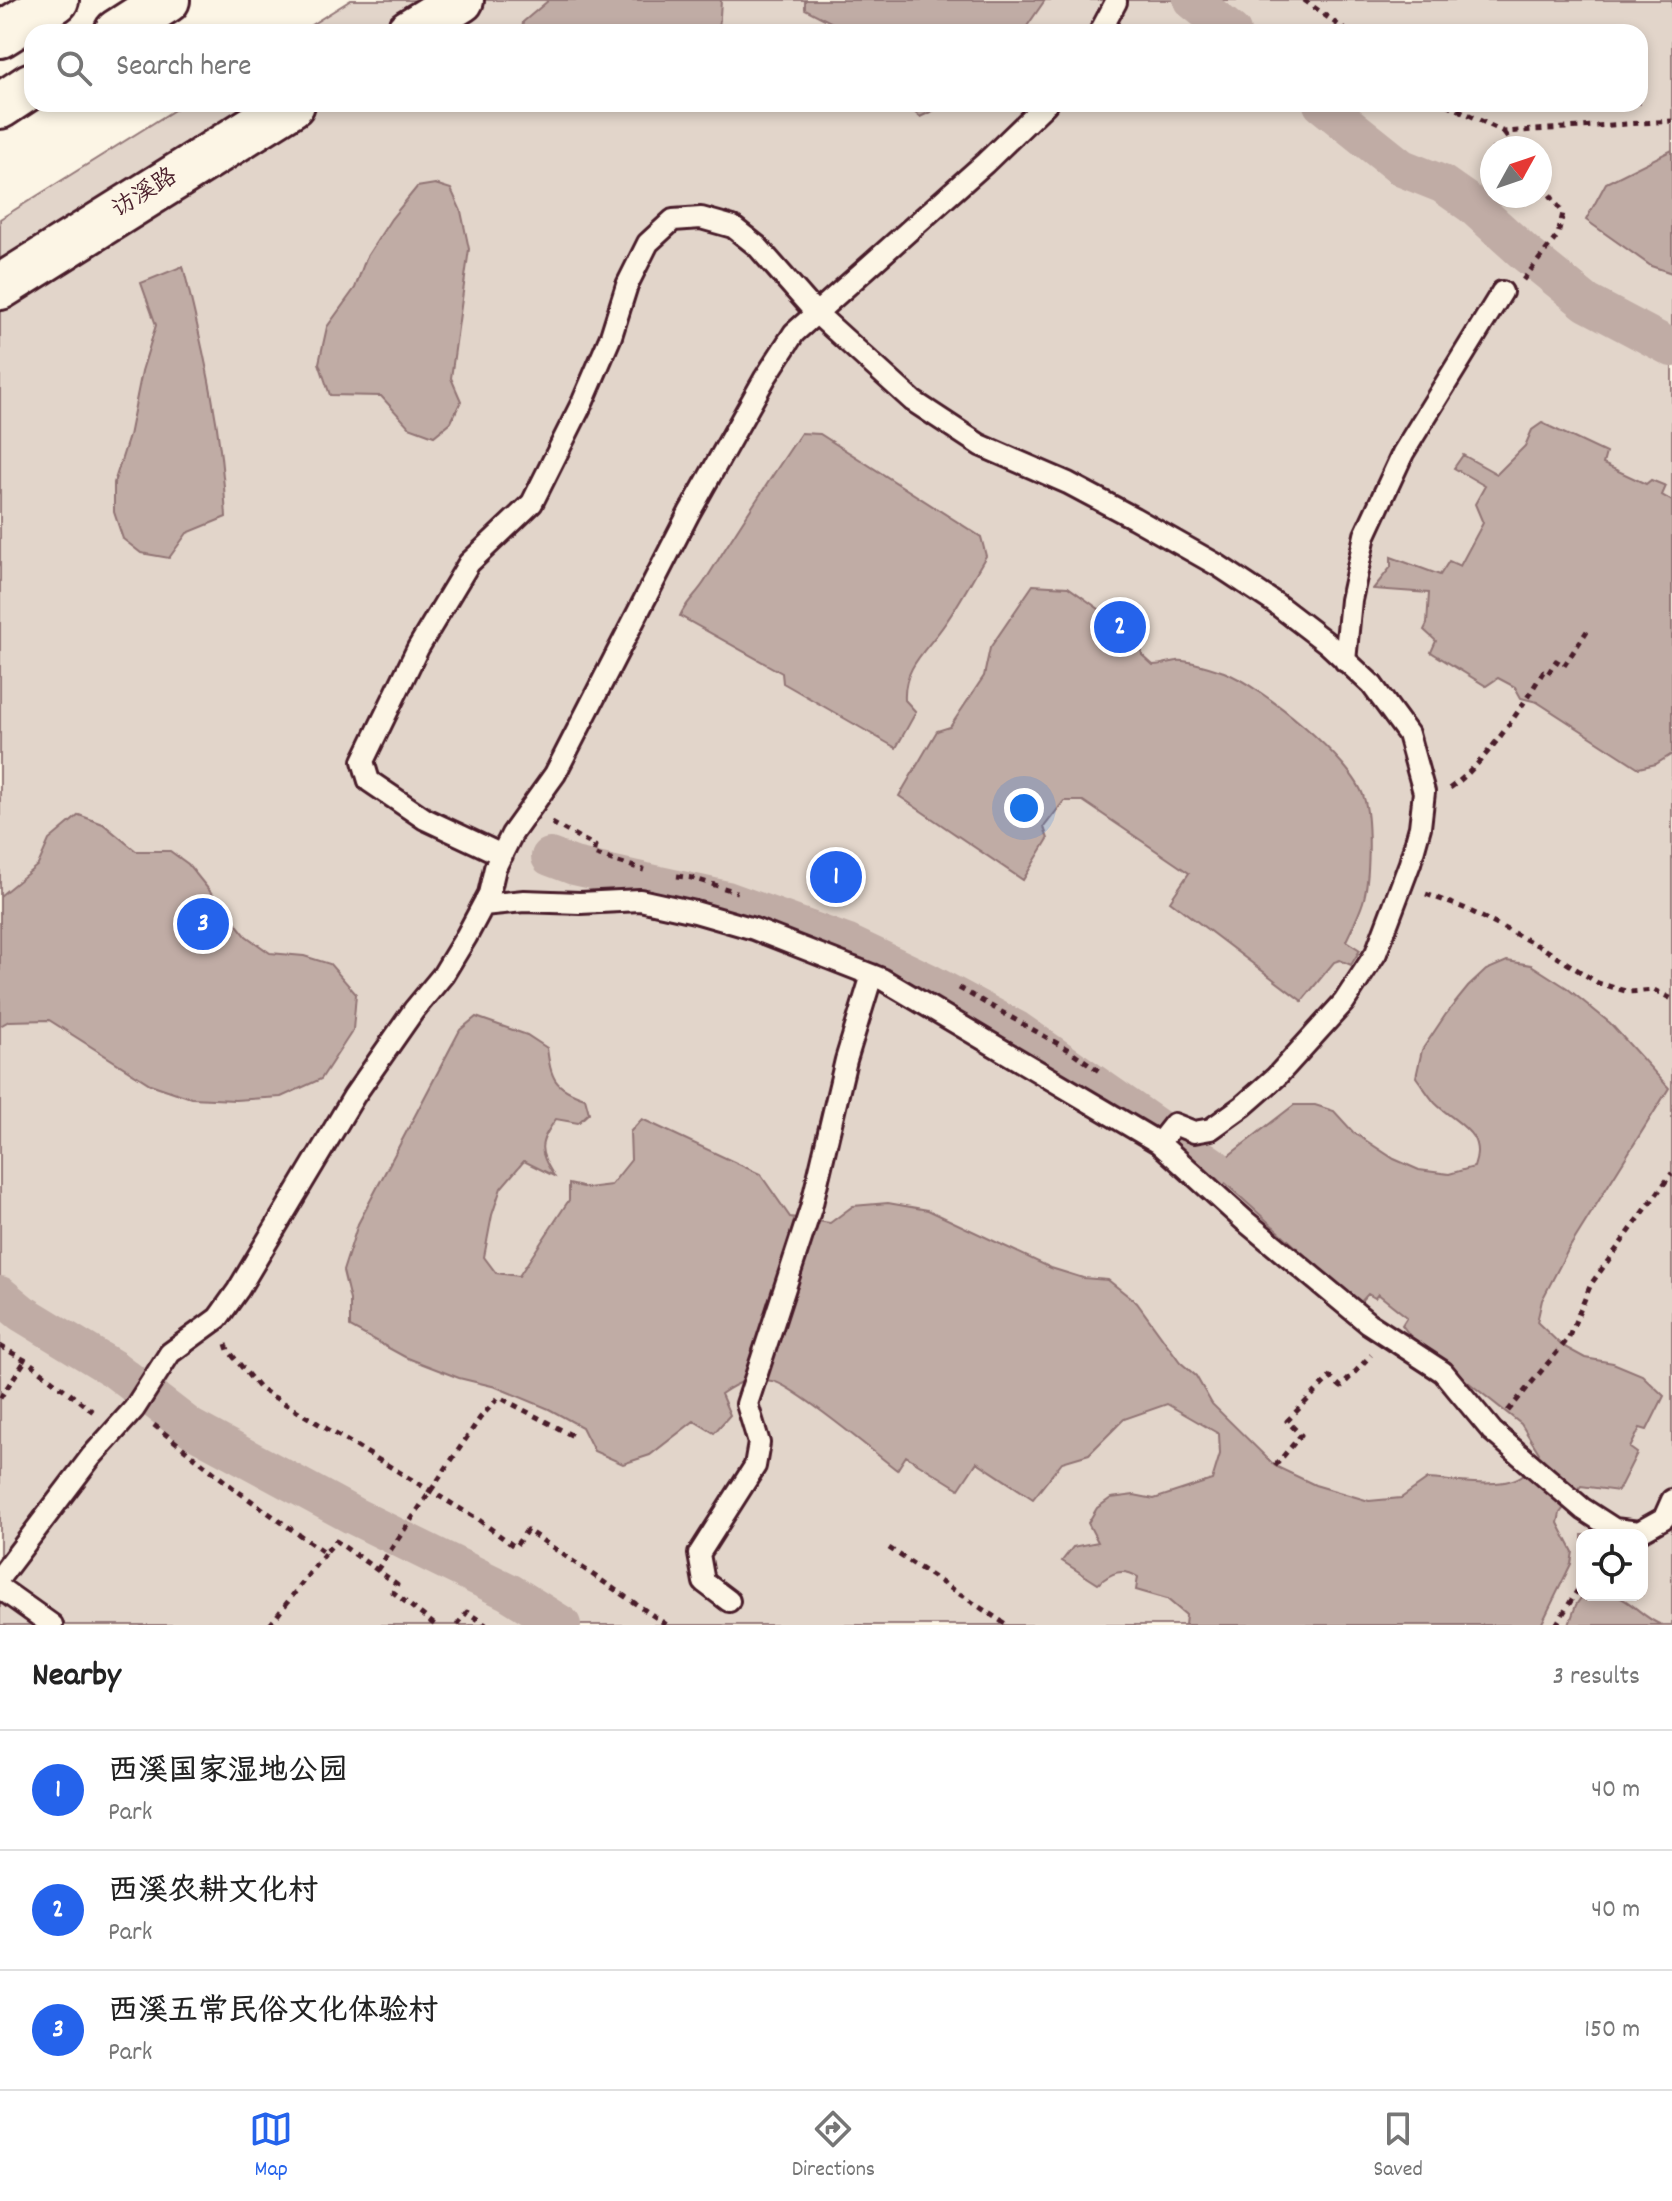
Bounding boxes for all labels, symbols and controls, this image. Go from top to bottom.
search box [24,24,1648,112]
icon: search [52,46,96,90]
text: Search here [116,47,252,90]
north arrow [1480,136,1552,208]
street label: 访溪路 [105,161,185,227]
pin: 2 [1094,597,1146,657]
your location [1004,788,1044,828]
pin: 1 [810,847,862,907]
pin: 3 [177,894,229,954]
map controls [1576,1529,1648,1601]
button: locate [1576,1529,1648,1601]
text: Nearby [32,1653,121,1702]
text: 3 results [1553,1659,1640,1696]
text: 西溪国家湿地公园 [108,1752,348,1795]
text: 1 [55,1772,61,1809]
text: 40 m [1591,1772,1640,1809]
text: Park [108,1795,152,1832]
text: 西溪农耕文化村 [108,1872,318,1915]
text: 2 [52,1892,64,1929]
text: 40 m [1591,1892,1640,1929]
text: Park [108,1915,152,1952]
text: 西溪五常民俗文化体验村 [108,1992,438,2035]
text: 3 [52,2012,64,2049]
text: 150 m [1584,2012,1640,2049]
text: Park [108,2035,152,2072]
tab: Map [249,2107,293,2186]
tab: Directions [792,2107,875,2186]
tab: Saved [1374,2107,1423,2186]

